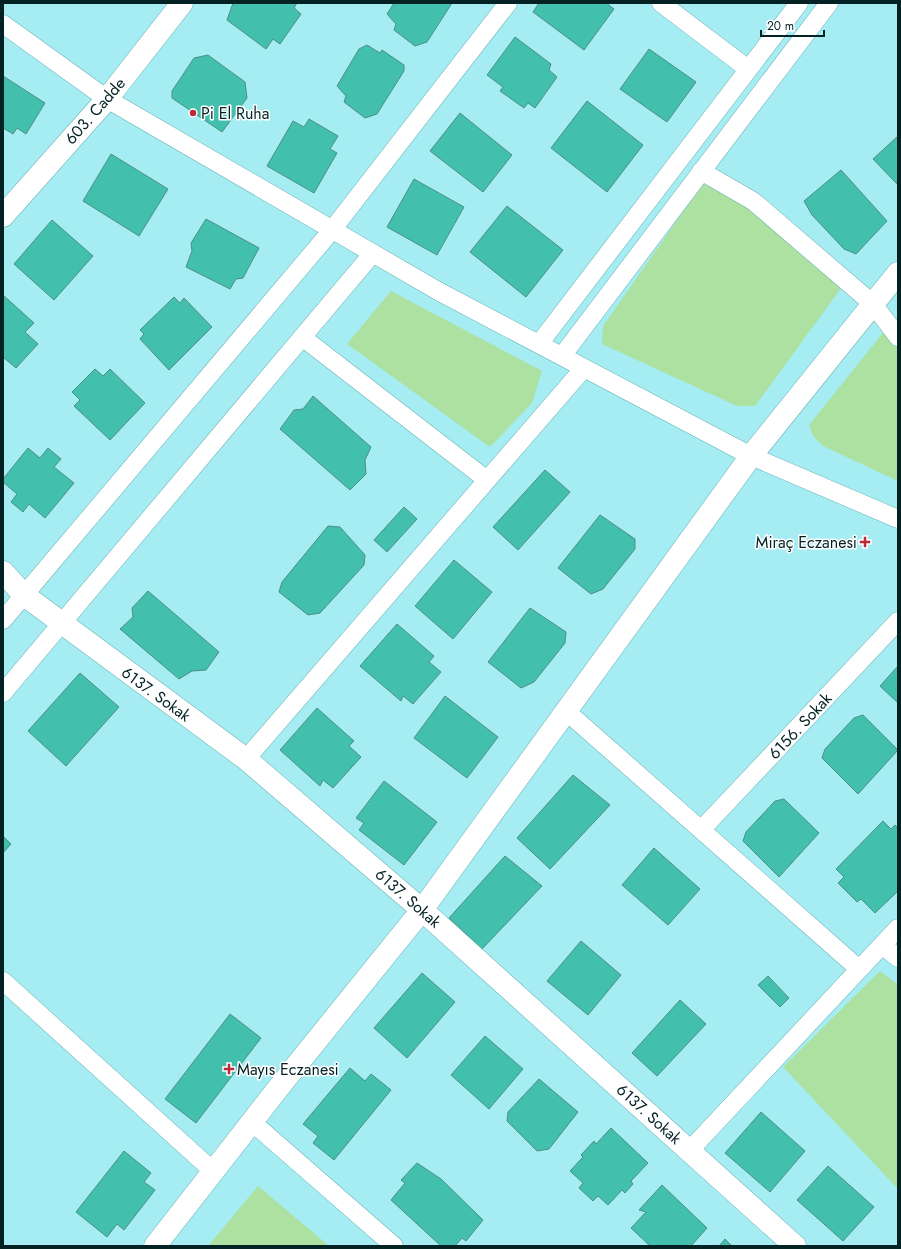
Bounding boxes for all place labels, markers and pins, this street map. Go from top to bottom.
place label: Pi El Ruha [201,102,269,125]
marker: Pi El Ruha [188,108,198,118]
place label: Miraç Eczanesi [755,531,857,554]
marker: Miraç Eczanesi [860,537,870,547]
place label: Mayıs Eczanesi [237,1058,339,1081]
marker: Mayıs Eczanesi [224,1064,234,1074]

